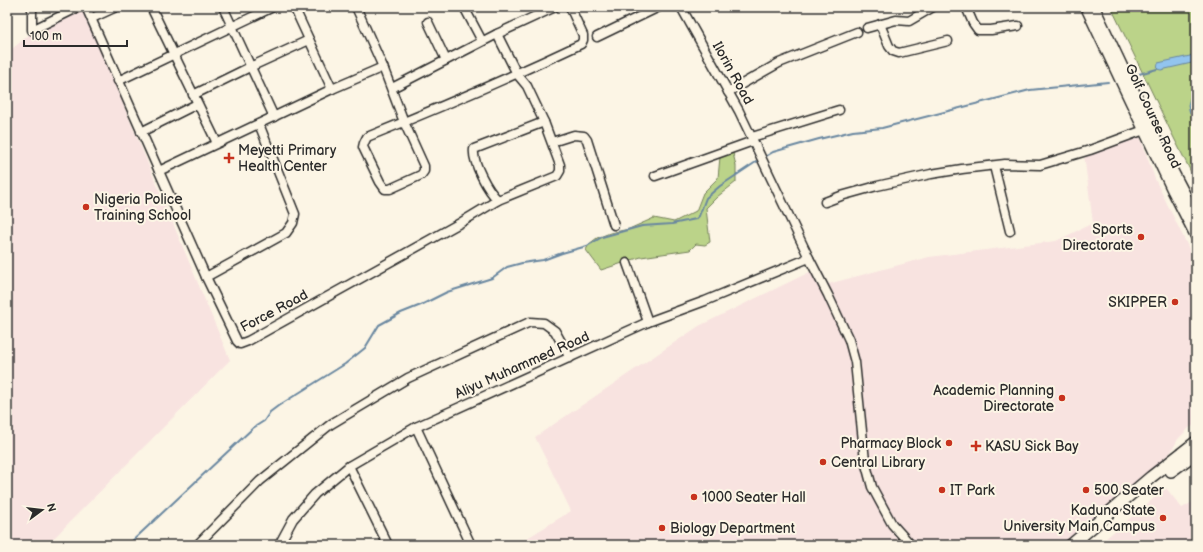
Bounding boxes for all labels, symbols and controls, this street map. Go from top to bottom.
scale bar [24,22,127,48]
text: 100 m [30,29,62,44]
street label: Ilorin Road [709,39,757,107]
street label: Golf Course Road [1121,61,1185,171]
place label: Meyetti Primary Health Center [238,142,337,175]
marker: Meyetti Primary Health Center [223,152,235,164]
place label: Nigeria Police Training School [94,191,191,224]
marker: Nigeria Police Training School [81,202,91,212]
place label: Sports Directorate [1062,221,1133,254]
marker: Sports Directorate [1136,232,1146,242]
street label: Force Road [237,286,311,336]
place label: SKIPPER [1108,294,1167,311]
marker: SKIPPER [1170,297,1180,307]
street label: Aliyu Muhammed Road [452,328,592,402]
place label: Academic Planning Directorate [933,382,1054,415]
marker: Academic Planning Directorate [1057,393,1067,403]
place label: Pharmacy Block [841,435,941,452]
marker: Pharmacy Block [944,438,954,448]
place label: KASU Sick Bay [985,438,1079,455]
marker: KASU Sick Bay [970,440,982,452]
place label: Central Library [831,454,926,471]
marker: Central Library [818,457,828,467]
place label: IT Park [950,482,995,499]
place label: 500 Seater [1094,482,1165,499]
marker: IT Park [937,485,947,495]
marker: 500 Seater [1081,485,1091,495]
place label: 1000 Seater Hall [702,489,806,506]
north arrow [22,490,62,530]
marker: 1000 Seater Hall [689,492,699,502]
text: N [44,502,59,513]
place label: Kaduna State University Main Campus [1003,502,1155,535]
marker: Kaduna State University Main Campus [1158,513,1168,523]
place label: Biology Department [670,520,796,537]
marker: Biology Department [657,523,667,533]

